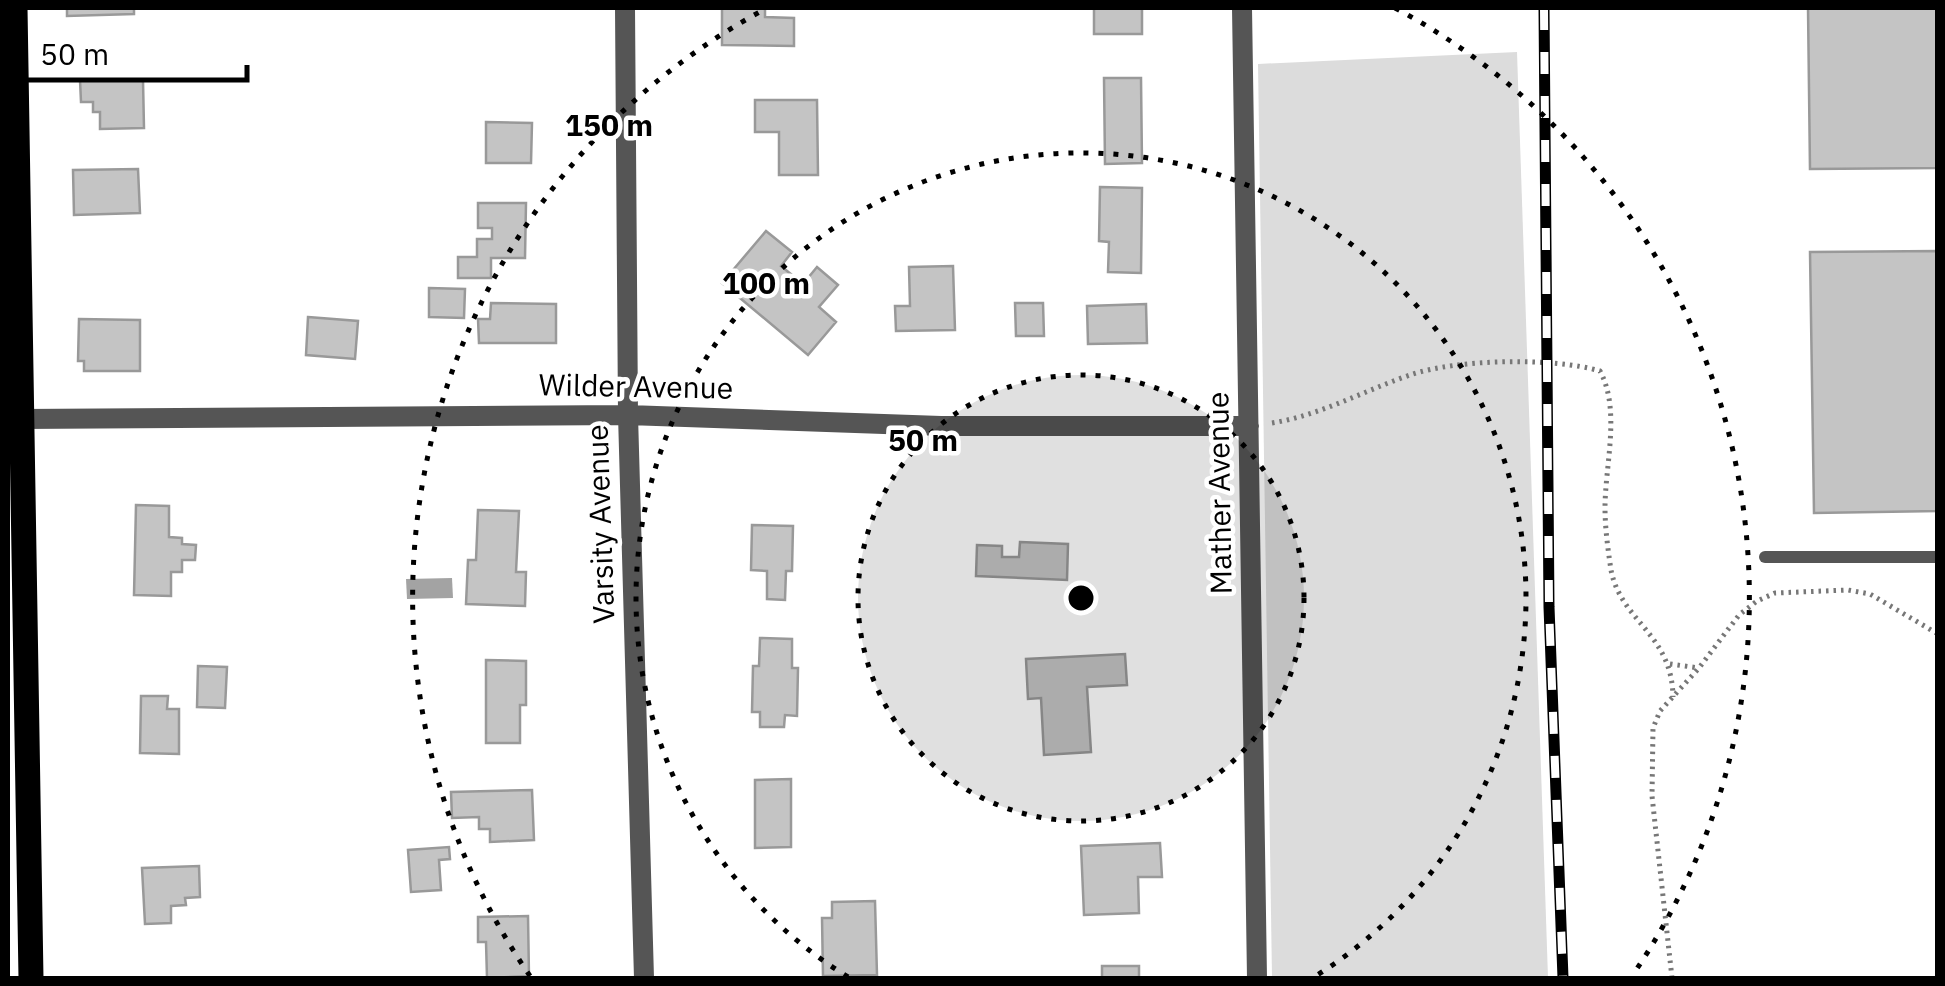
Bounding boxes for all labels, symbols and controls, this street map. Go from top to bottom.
scale bar [25,20,248,82]
text: 50 m [40,34,109,73]
text: 150 m [565,105,653,144]
text: 100 m [722,263,810,302]
street label: Wilder Avenue [538,364,734,407]
street label: Mather Avenue [1197,391,1240,595]
text: 50 m [888,420,958,459]
street label: Varsity Avenue [577,424,622,624]
centre of rings [1063,580,1099,616]

